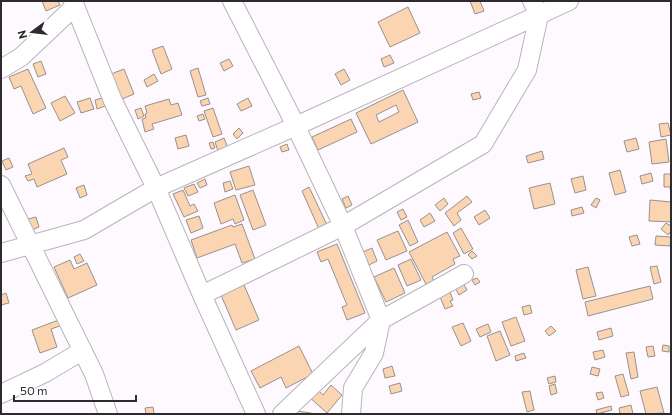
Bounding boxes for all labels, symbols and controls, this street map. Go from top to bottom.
north arrow [12,12,52,52]
text: N [15,29,29,40]
scale bar [14,377,136,403]
text: 50 m [20,383,48,397]

